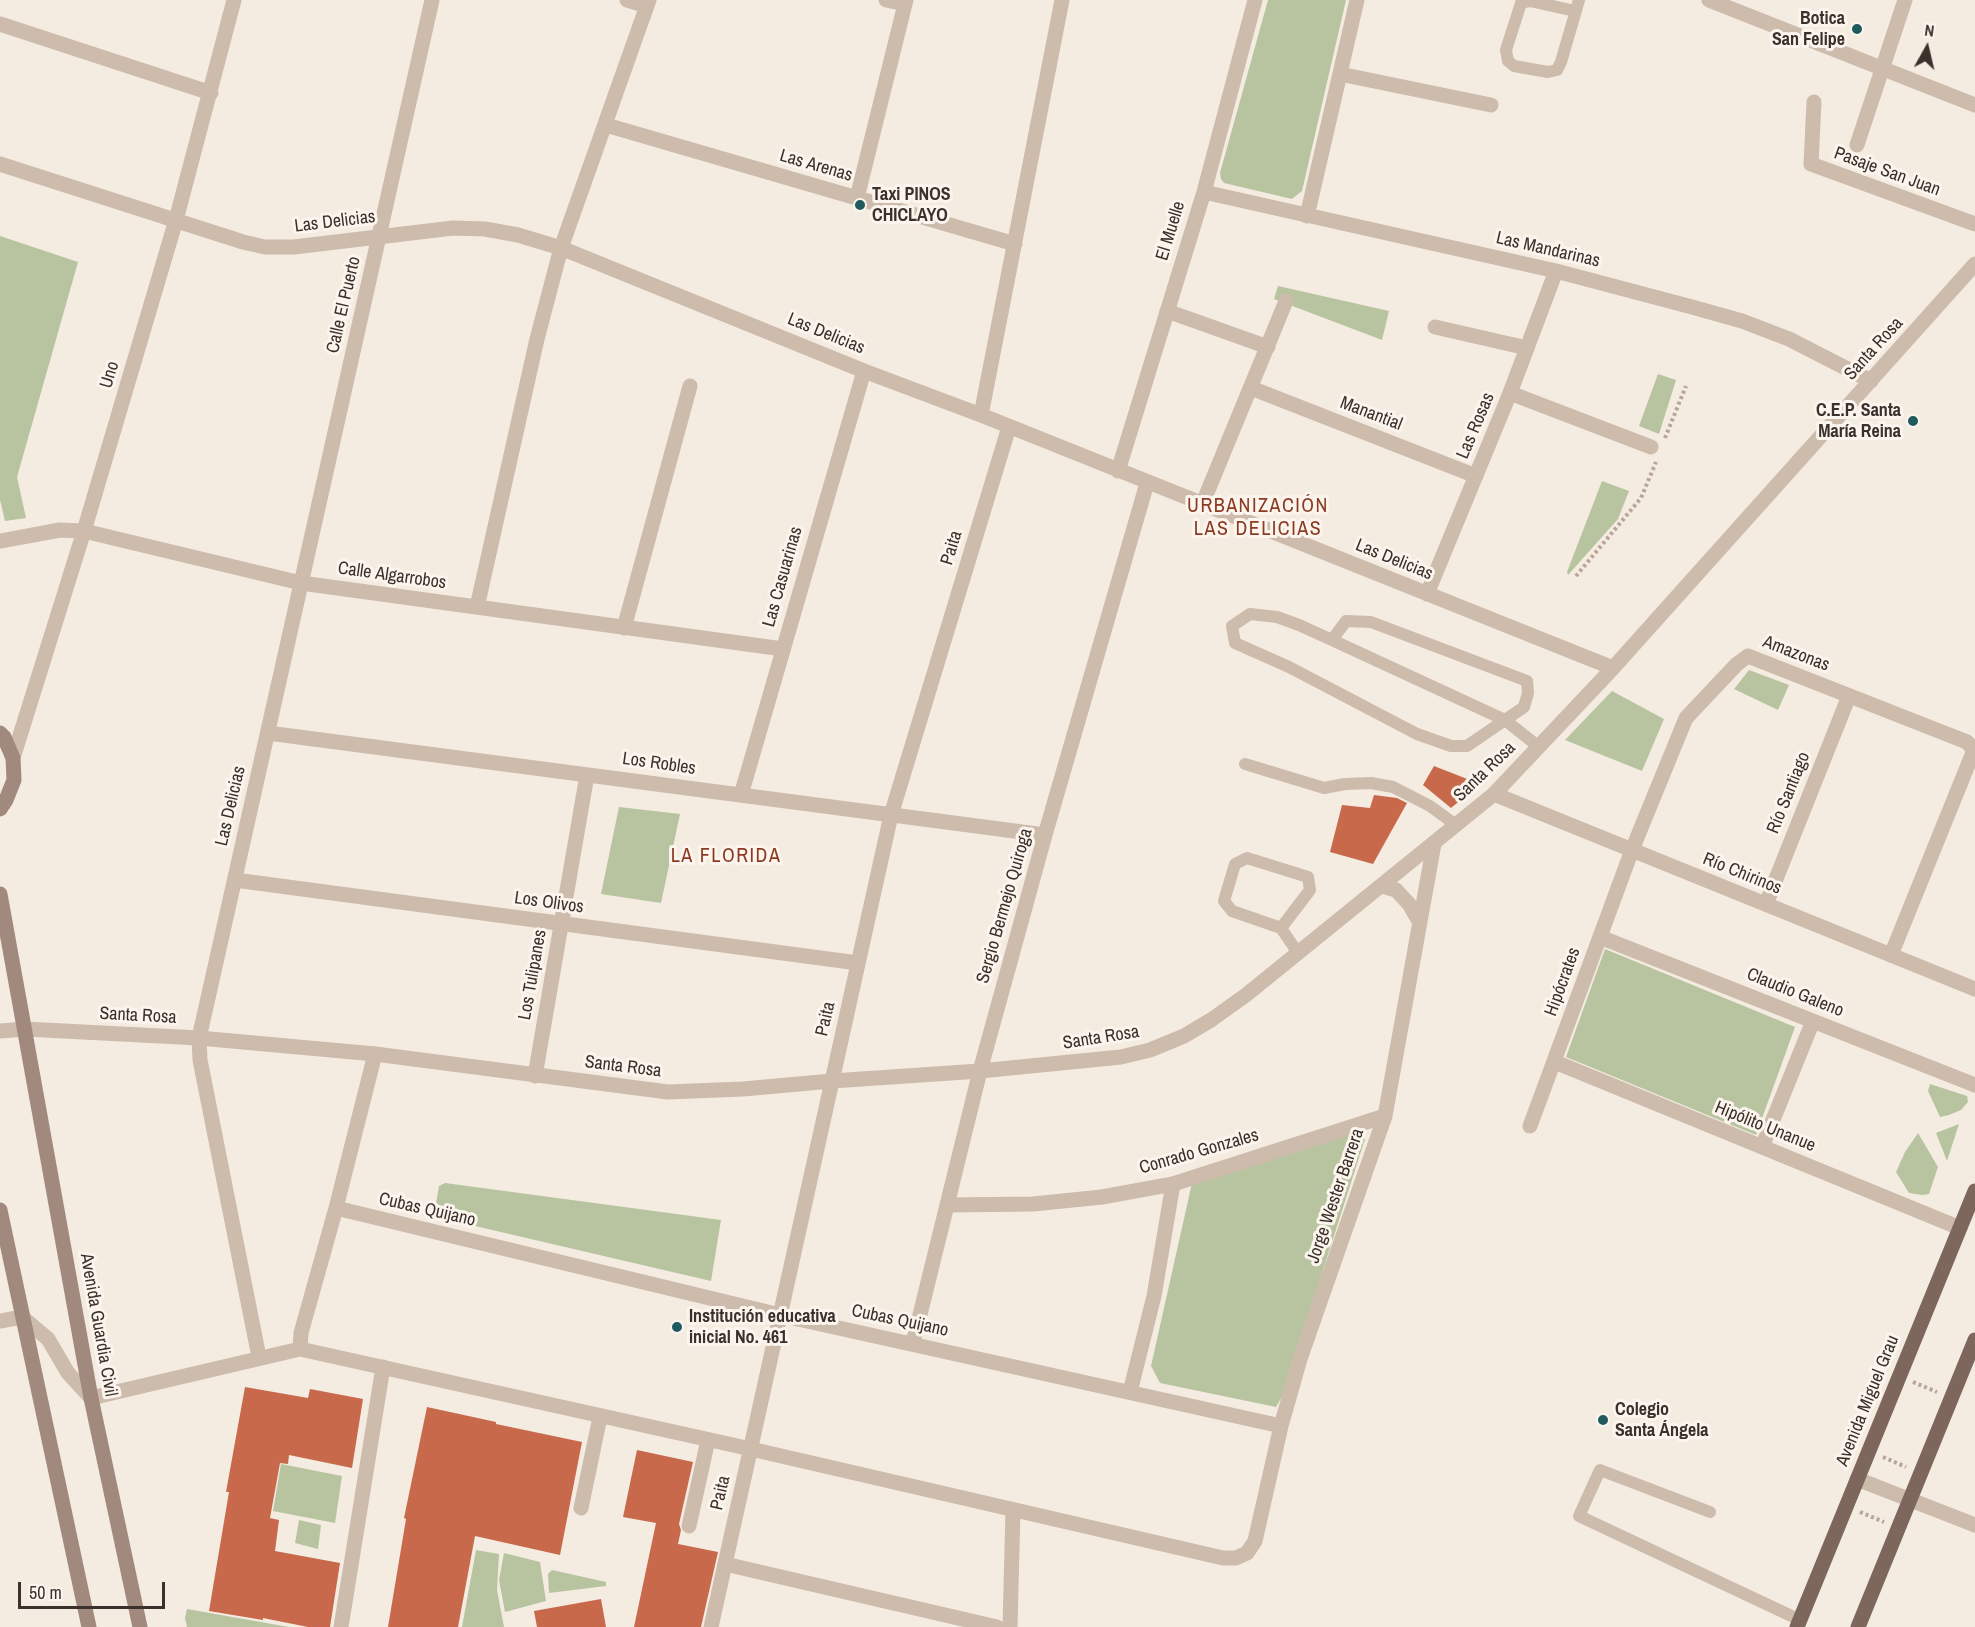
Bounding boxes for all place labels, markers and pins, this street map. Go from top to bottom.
place label: Botica San Felipe [1772,8,1845,50]
marker: Botica San Felipe [1850,22,1864,36]
place label: Taxi PINOS CHICLAYO [872,184,950,226]
marker: Taxi PINOS CHICLAYO [853,198,867,212]
place label: C.E.P. Santa María Reina [1816,400,1901,442]
marker: C.E.P. Santa María Reina [1906,414,1920,428]
place label: Institución educativa inicial No. 461 [689,1306,836,1348]
marker: Institución educativa inicial No. 461 [670,1320,684,1334]
place label: Colegio Santa Ángela [1615,1399,1709,1442]
marker: Colegio Santa Ángela [1596,1413,1610,1427]

